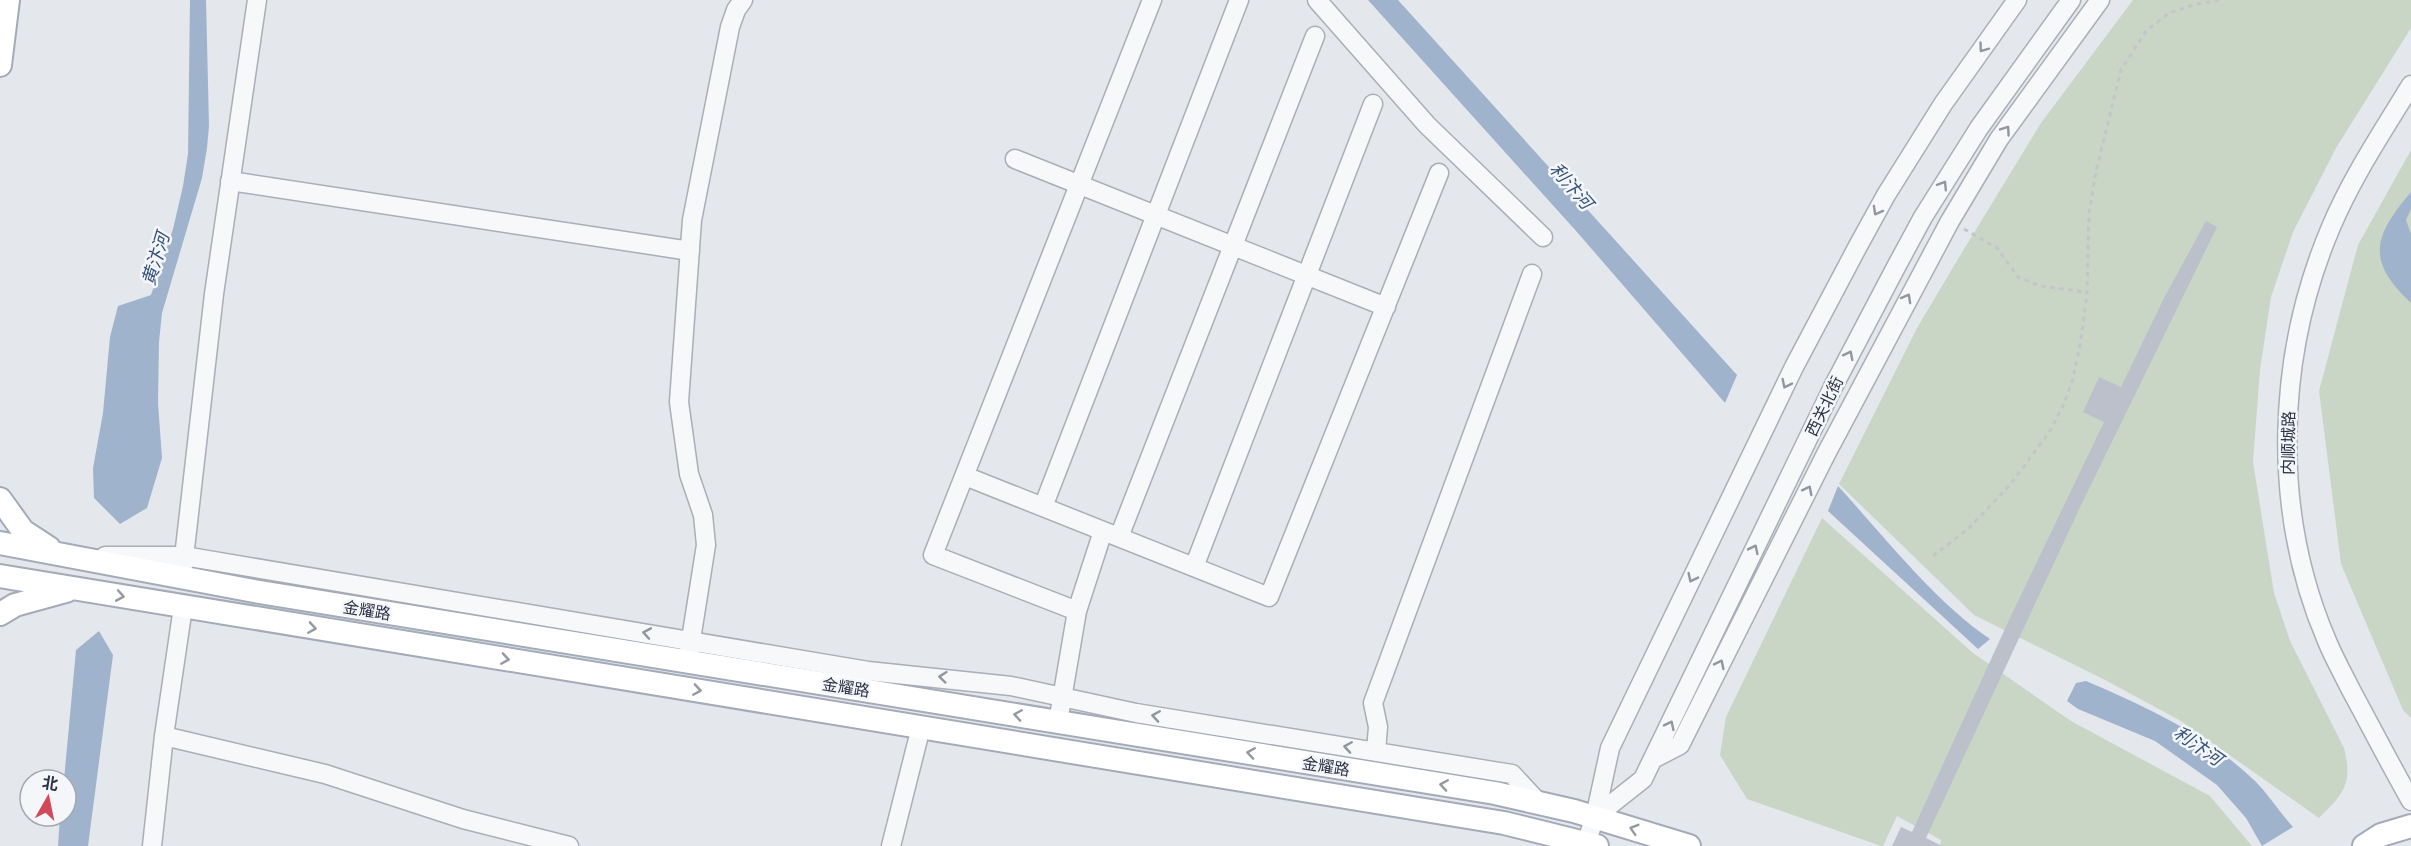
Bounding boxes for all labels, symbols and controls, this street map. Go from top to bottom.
one-way arrow [1979,41,1990,52]
one-way arrow [1999,125,2010,136]
water label: 利汴河 [1545,158,1600,216]
one-way arrow [1936,181,1948,191]
one-way arrow [1873,205,1884,216]
water label: 黄汴河 [137,227,175,288]
one-way arrow [1900,294,1911,304]
one-way arrow [1842,351,1854,362]
street label: 西关北街 [1801,373,1847,439]
one-way arrow [1782,378,1794,389]
street label: 内顺城路 [2277,411,2299,475]
one-way arrow [1800,485,1812,496]
one-way arrow [1747,545,1759,556]
one-way arrow [1688,572,1700,583]
one-way arrow [114,589,124,602]
street label: 金耀路 [342,596,392,624]
one-way arrow [307,621,317,634]
one-way arrow [642,628,652,640]
one-way arrow [499,652,509,665]
one-way arrow [1713,659,1725,670]
one-way arrow [939,672,948,684]
street label: 金耀路 [821,673,871,701]
one-way arrow [692,684,702,696]
one-way arrow [1013,709,1023,722]
one-way arrow [1151,711,1160,723]
one-way arrow [1662,720,1674,731]
water label: 利汴河 [2170,721,2229,772]
one-way arrow [1344,741,1353,753]
one-way arrow [1247,748,1256,760]
street label: 金耀路 [1301,752,1351,780]
north arrow [18,768,78,828]
text: 北 [41,772,60,794]
one-way arrow [1439,779,1449,792]
one-way arrow [1629,824,1640,836]

